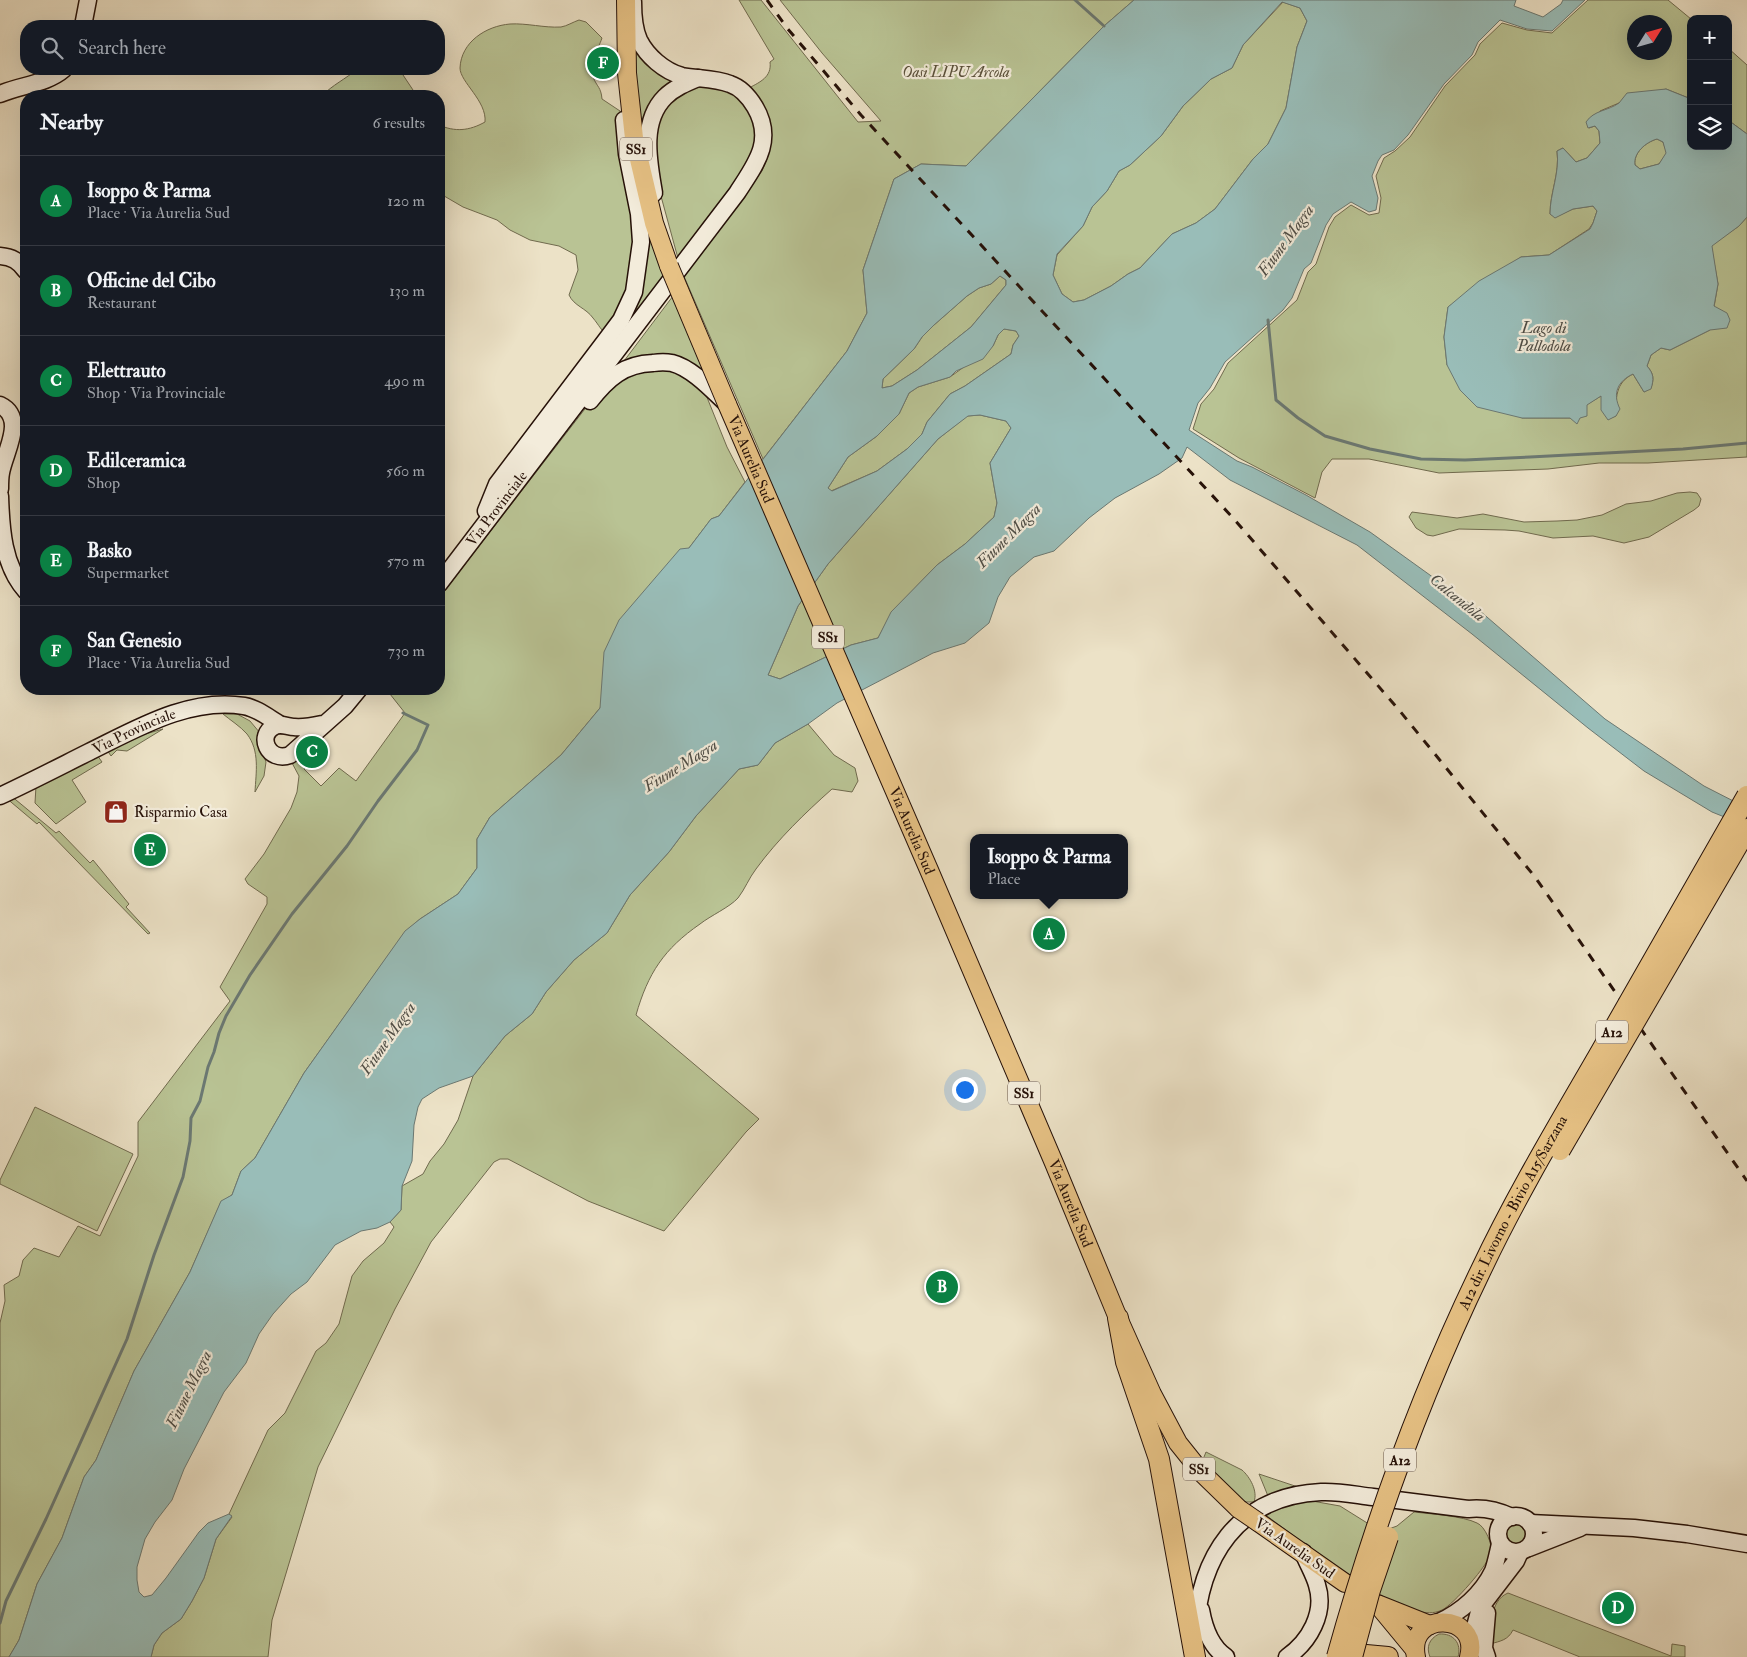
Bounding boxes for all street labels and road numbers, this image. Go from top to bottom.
road number: SS1 [620,138,652,160]
street label: Via Aurelia Sud [723,413,778,507]
street label: Via Provinciale [462,467,532,550]
road number: SS1 [812,626,844,649]
street label: Via Provinciale [89,704,178,759]
street label: Via Aurelia Sud [884,784,939,878]
road number: A12 [1596,1020,1628,1044]
road number: SS1 [1008,1082,1040,1104]
street label: A12 dir. Livorno - Bivio A15/Sarzana [1454,1111,1572,1314]
street label: Via Aurelia Sud [1044,1157,1097,1251]
road number: A12 [1384,1448,1416,1472]
road number: SS1 [1183,1458,1215,1480]
street label: Via Aurelia Sud [1251,1514,1339,1583]

